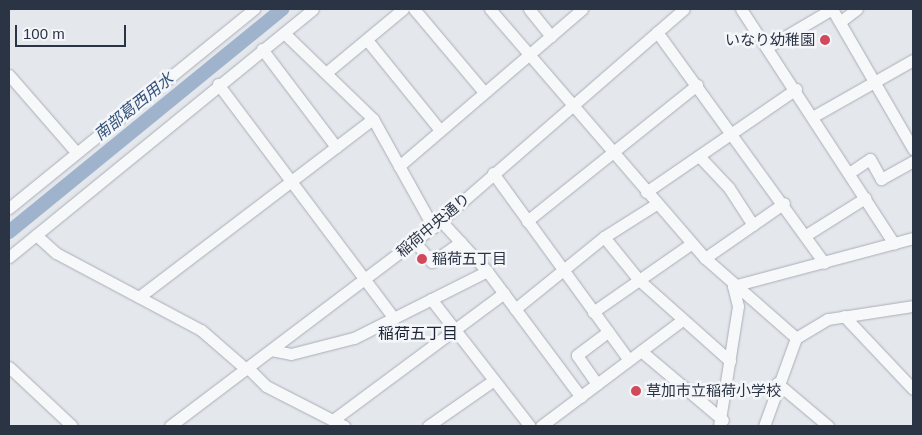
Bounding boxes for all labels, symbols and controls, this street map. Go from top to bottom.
scale bar [18,15,129,47]
text: 100 m [23,25,65,42]
place label: いなり幼稚園 [725,31,815,49]
marker: いなり幼稚園 [819,34,831,46]
water label: 南部葛西用水 [91,69,177,145]
street label: 稲荷中央通り [393,189,473,261]
place label: 稲荷五丁目 [432,250,507,268]
marker: 稲荷五丁目 [416,253,428,265]
district label: 稲荷五丁目 [378,324,458,344]
place label: 草加市立稲荷小学校 [646,382,781,400]
marker: 草加市立稲荷小学校 [630,385,642,397]

